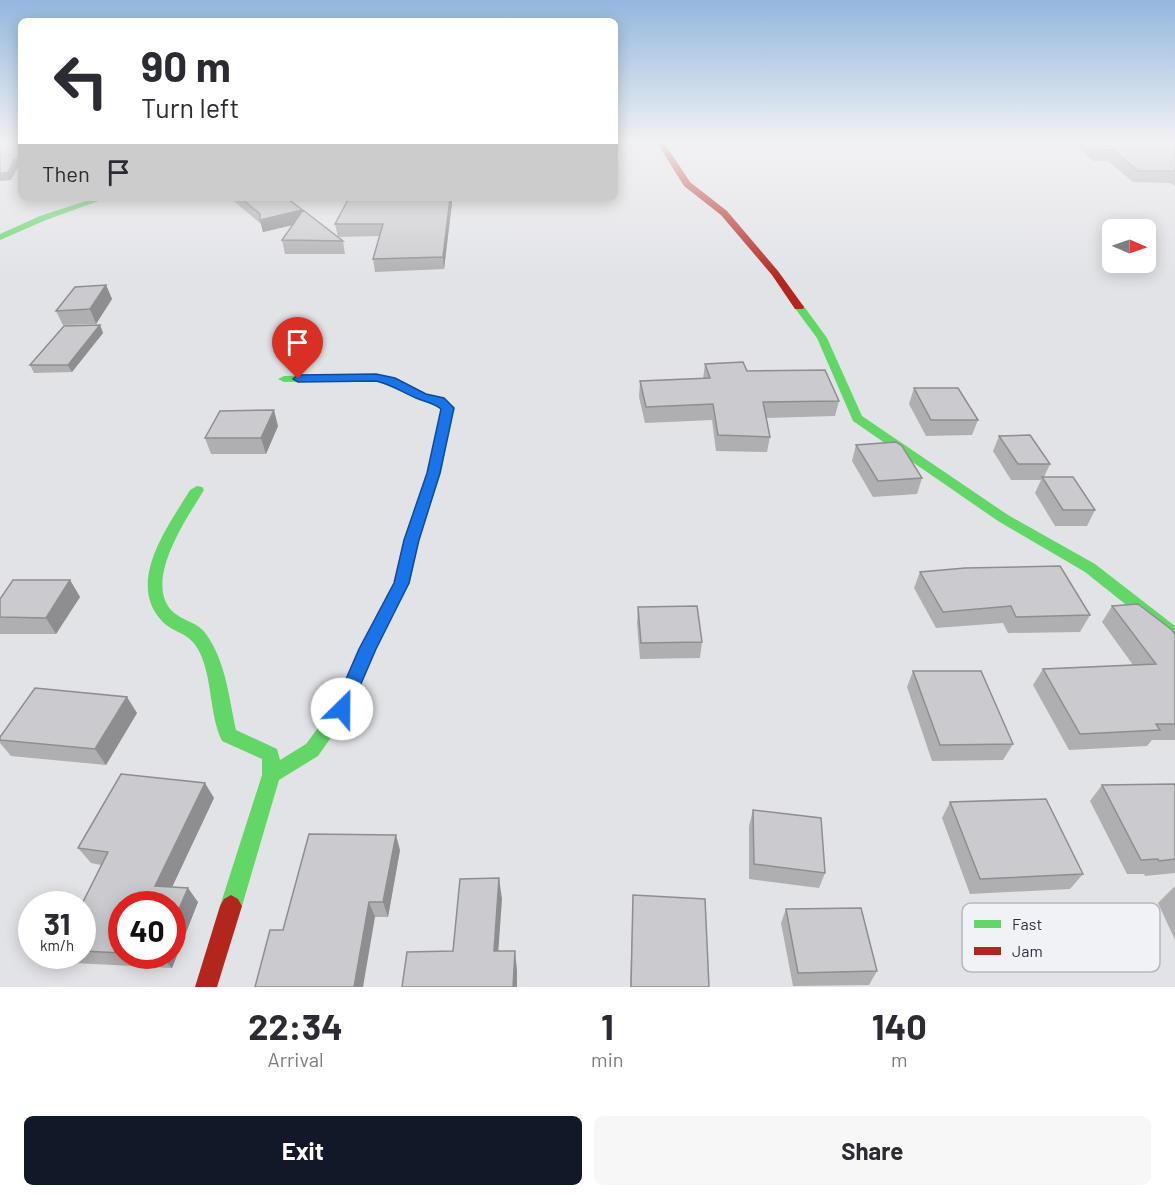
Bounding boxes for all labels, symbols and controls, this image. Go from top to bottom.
text: 90 m [141,40,231,90]
icon: left [42,42,120,120]
text: Turn left [141,91,239,123]
icon: arrive [102,156,135,189]
text: Then [42,160,90,186]
north arrow [1102,219,1156,273]
map controls [1102,219,1156,273]
pin [272,317,323,379]
icon: arrive [281,326,314,359]
position arrow [310,677,374,741]
speed limit sign: 40 [108,891,186,969]
legend [962,903,1160,972]
text: 31 [44,905,70,941]
text: Fast [1012,914,1042,933]
text: km/h [40,936,74,954]
text: Jam [1012,941,1043,960]
text: 22:34 [248,1004,343,1047]
text: 1 [601,1004,614,1047]
text: 140 [872,1004,927,1047]
text: Arrival [268,1047,324,1071]
text: min [591,1047,624,1071]
text: m [891,1047,908,1071]
button: Exit [24,1116,582,1185]
button: Share [594,1116,1151,1185]

